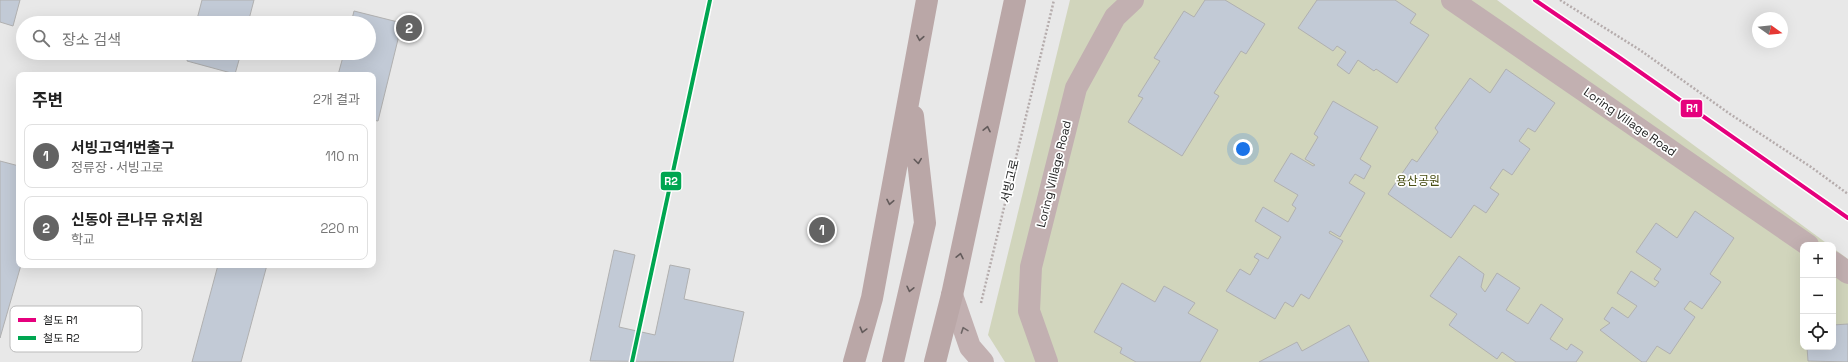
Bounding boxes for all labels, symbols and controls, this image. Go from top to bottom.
north arrow [1752,12,1788,48]
pin: 2 [396,13,422,43]
search box [16,16,376,60]
icon: search [30,27,52,49]
text: 장소 검색 [62,30,121,49]
one-way arrow [917,35,925,41]
street label: Loring Village Road [1580,84,1680,160]
text: 주변 [32,89,63,111]
text: 2개 결과 [313,91,360,108]
line badge: R1 [1680,99,1703,118]
text: R1 [1686,101,1698,115]
street label: Loring Village Road [1033,119,1075,229]
one-way arrow [983,126,991,132]
text: 서빙고역1번출구 [71,138,174,157]
your location [1233,139,1253,159]
text: 1 [43,148,49,165]
text: 110 m [325,148,359,165]
one-way arrow [913,158,922,164]
street label: 서빙고로 [997,158,1023,204]
text: 정류장 · 서빙고로 [71,159,164,176]
line badge: R2 [660,171,682,191]
park label: 용산공원 [1396,173,1440,189]
text: R2 [664,174,678,188]
one-way arrow [886,199,895,205]
text: 신동아 큰나무 유치원 [71,210,203,229]
pin: 1 [809,215,835,245]
text: 2 [42,220,50,237]
text: 220 m [320,220,359,237]
text: 학교 [71,231,95,248]
map controls [1800,242,1836,350]
button: + [1800,242,1836,278]
one-way arrow [955,253,963,260]
button: − [1800,278,1836,314]
one-way arrow [906,285,915,292]
legend [10,306,142,352]
text: 철도 R1 [43,313,78,327]
button: locate [1800,314,1836,350]
one-way arrow [859,326,868,333]
one-way arrow [961,327,969,334]
text: 철도 R2 [43,331,80,345]

